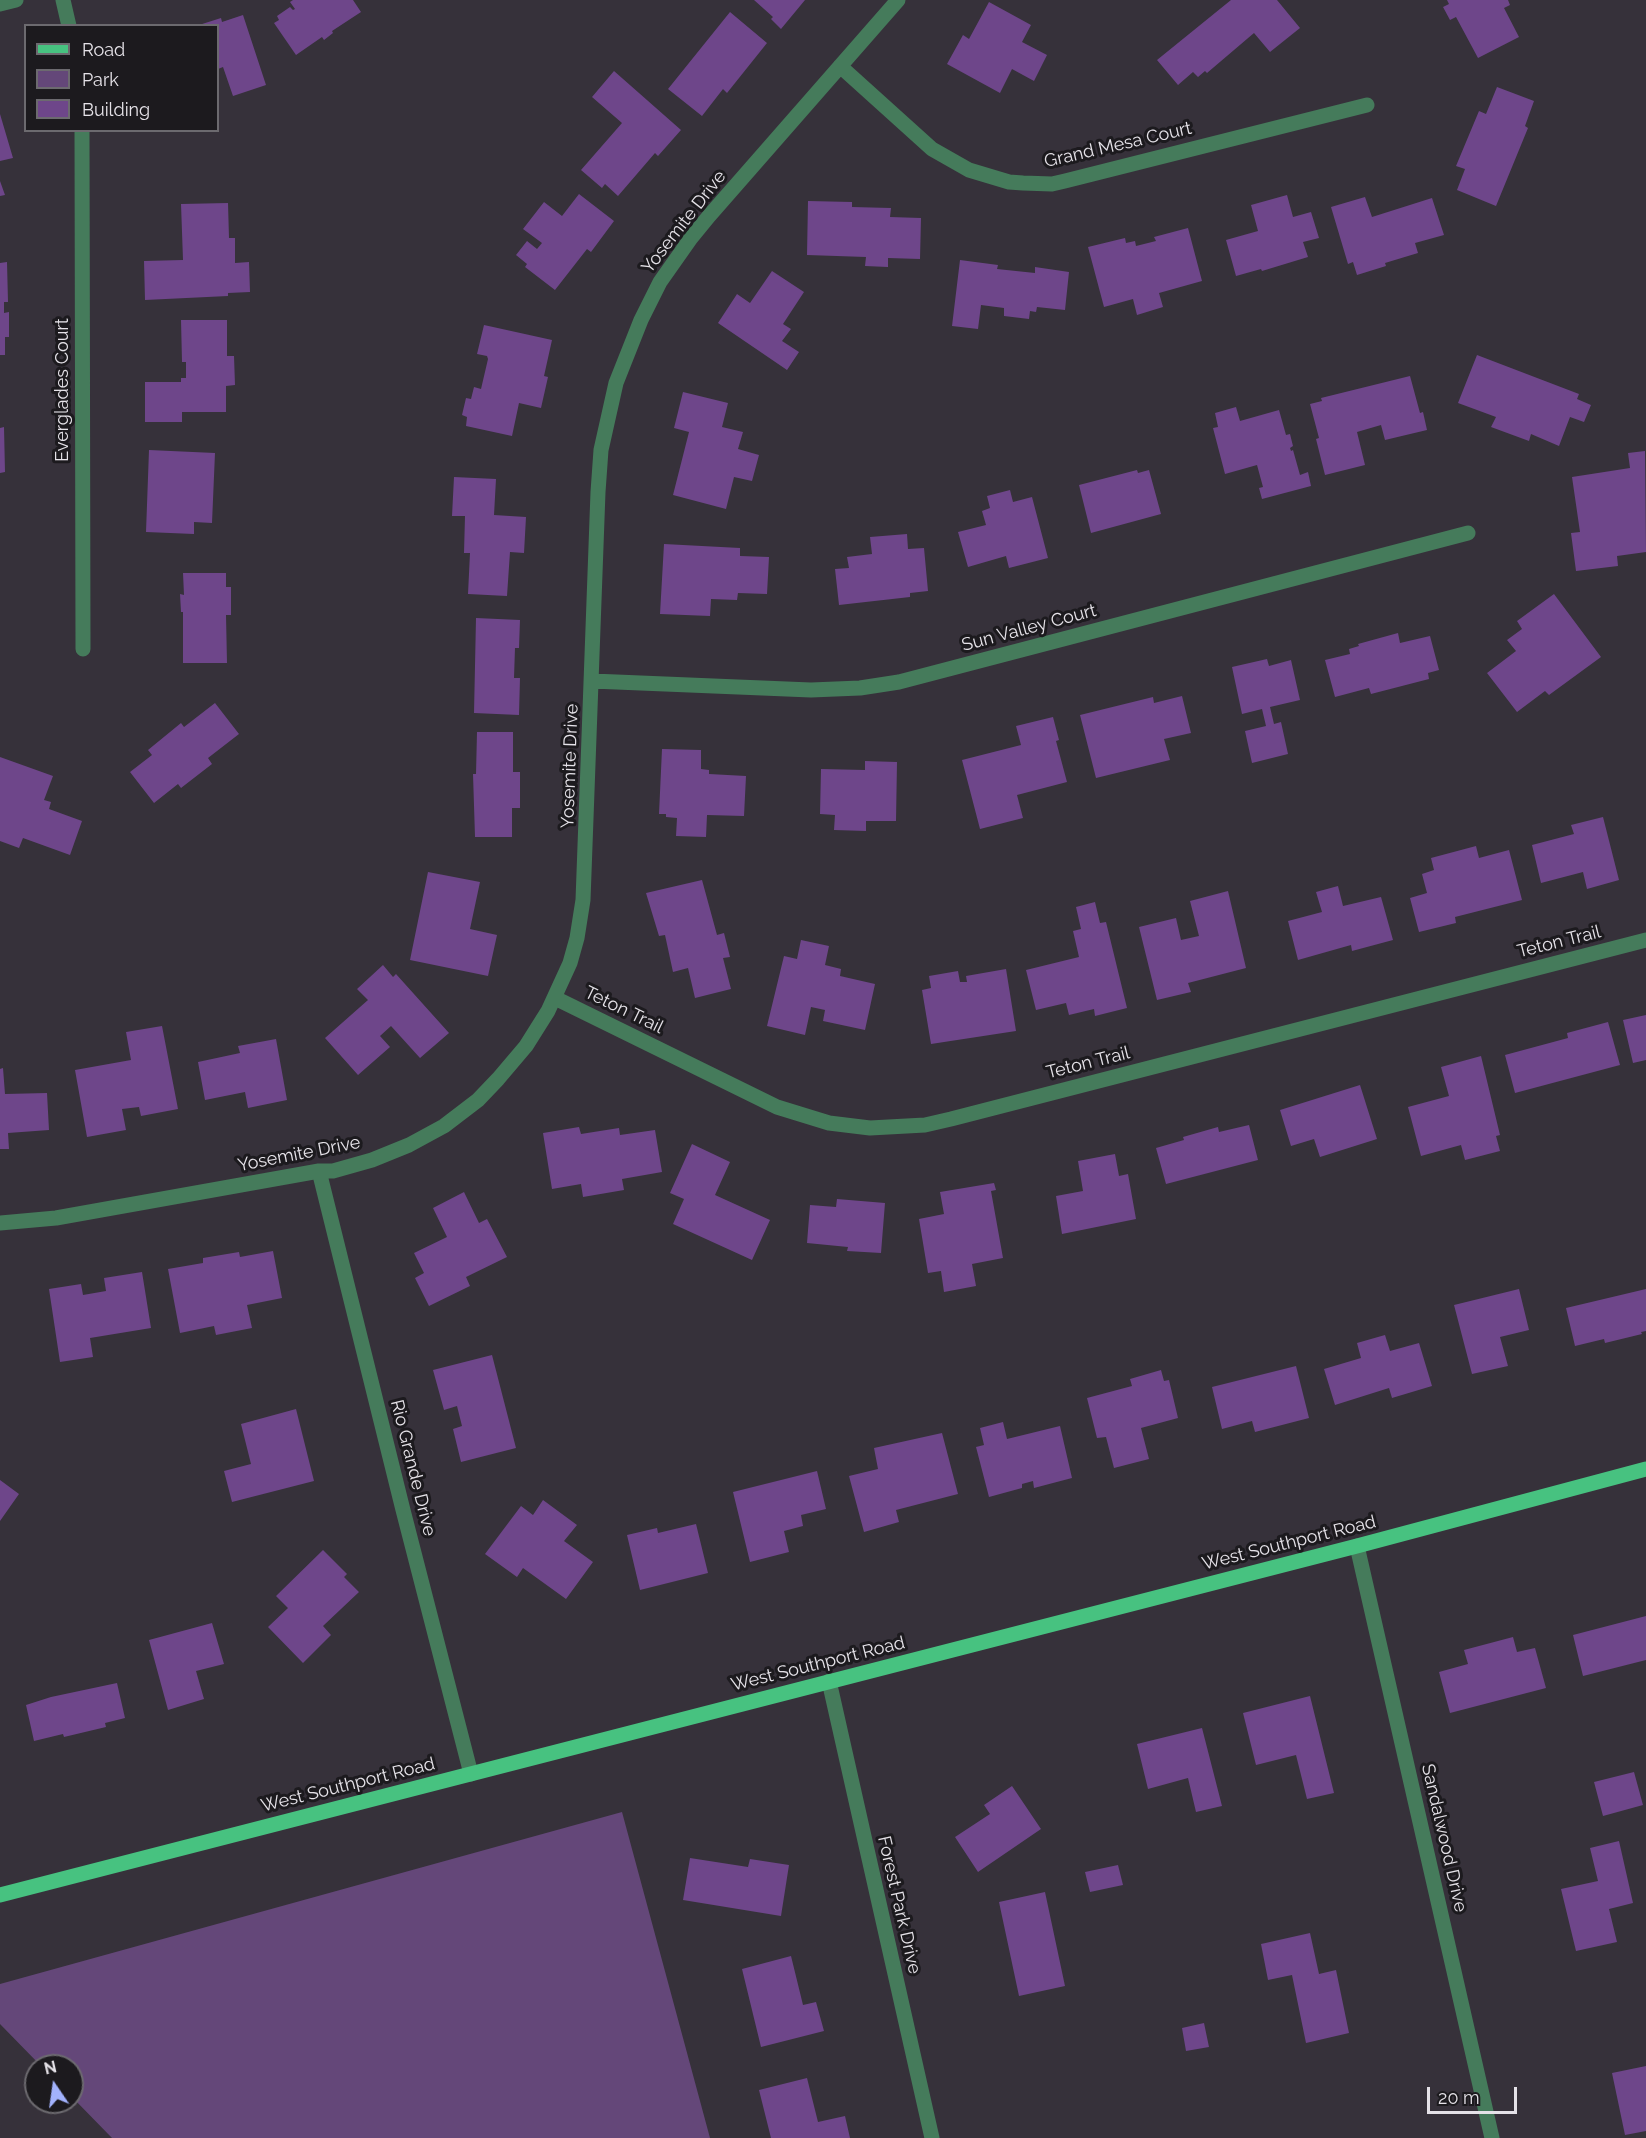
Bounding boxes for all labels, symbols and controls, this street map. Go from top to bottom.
legend [24,24,219,132]
text: Road [82,39,125,60]
text: Park [82,69,119,90]
text: Building [82,99,150,120]
street label: Grand Mesa Court [1042,118,1194,172]
street label: Yosemite Drive [637,166,731,278]
street label: Everglades Court [52,318,74,462]
street label: Sun Valley Court [959,600,1099,656]
street label: Yosemite Drive [557,703,583,829]
street label: Teton Trail [1515,921,1603,963]
street label: Teton Trail [581,982,667,1038]
street label: Teton Trail [1044,1042,1132,1084]
street label: Yosemite Drive [236,1132,362,1176]
street label: Rio Grande Drive [386,1398,440,1538]
street label: West Southport Road [1200,1511,1378,1575]
street label: West Southport Road [729,1632,907,1696]
street label: West Southport Road [259,1753,437,1817]
street label: Sandalwood Drive [1416,1762,1472,1914]
street label: Forest Park Drive [873,1834,925,1976]
north arrow [24,2054,84,2114]
text: N [42,2057,58,2079]
scale bar [1430,2075,1520,2113]
text: 20 m [1438,2087,1480,2108]

